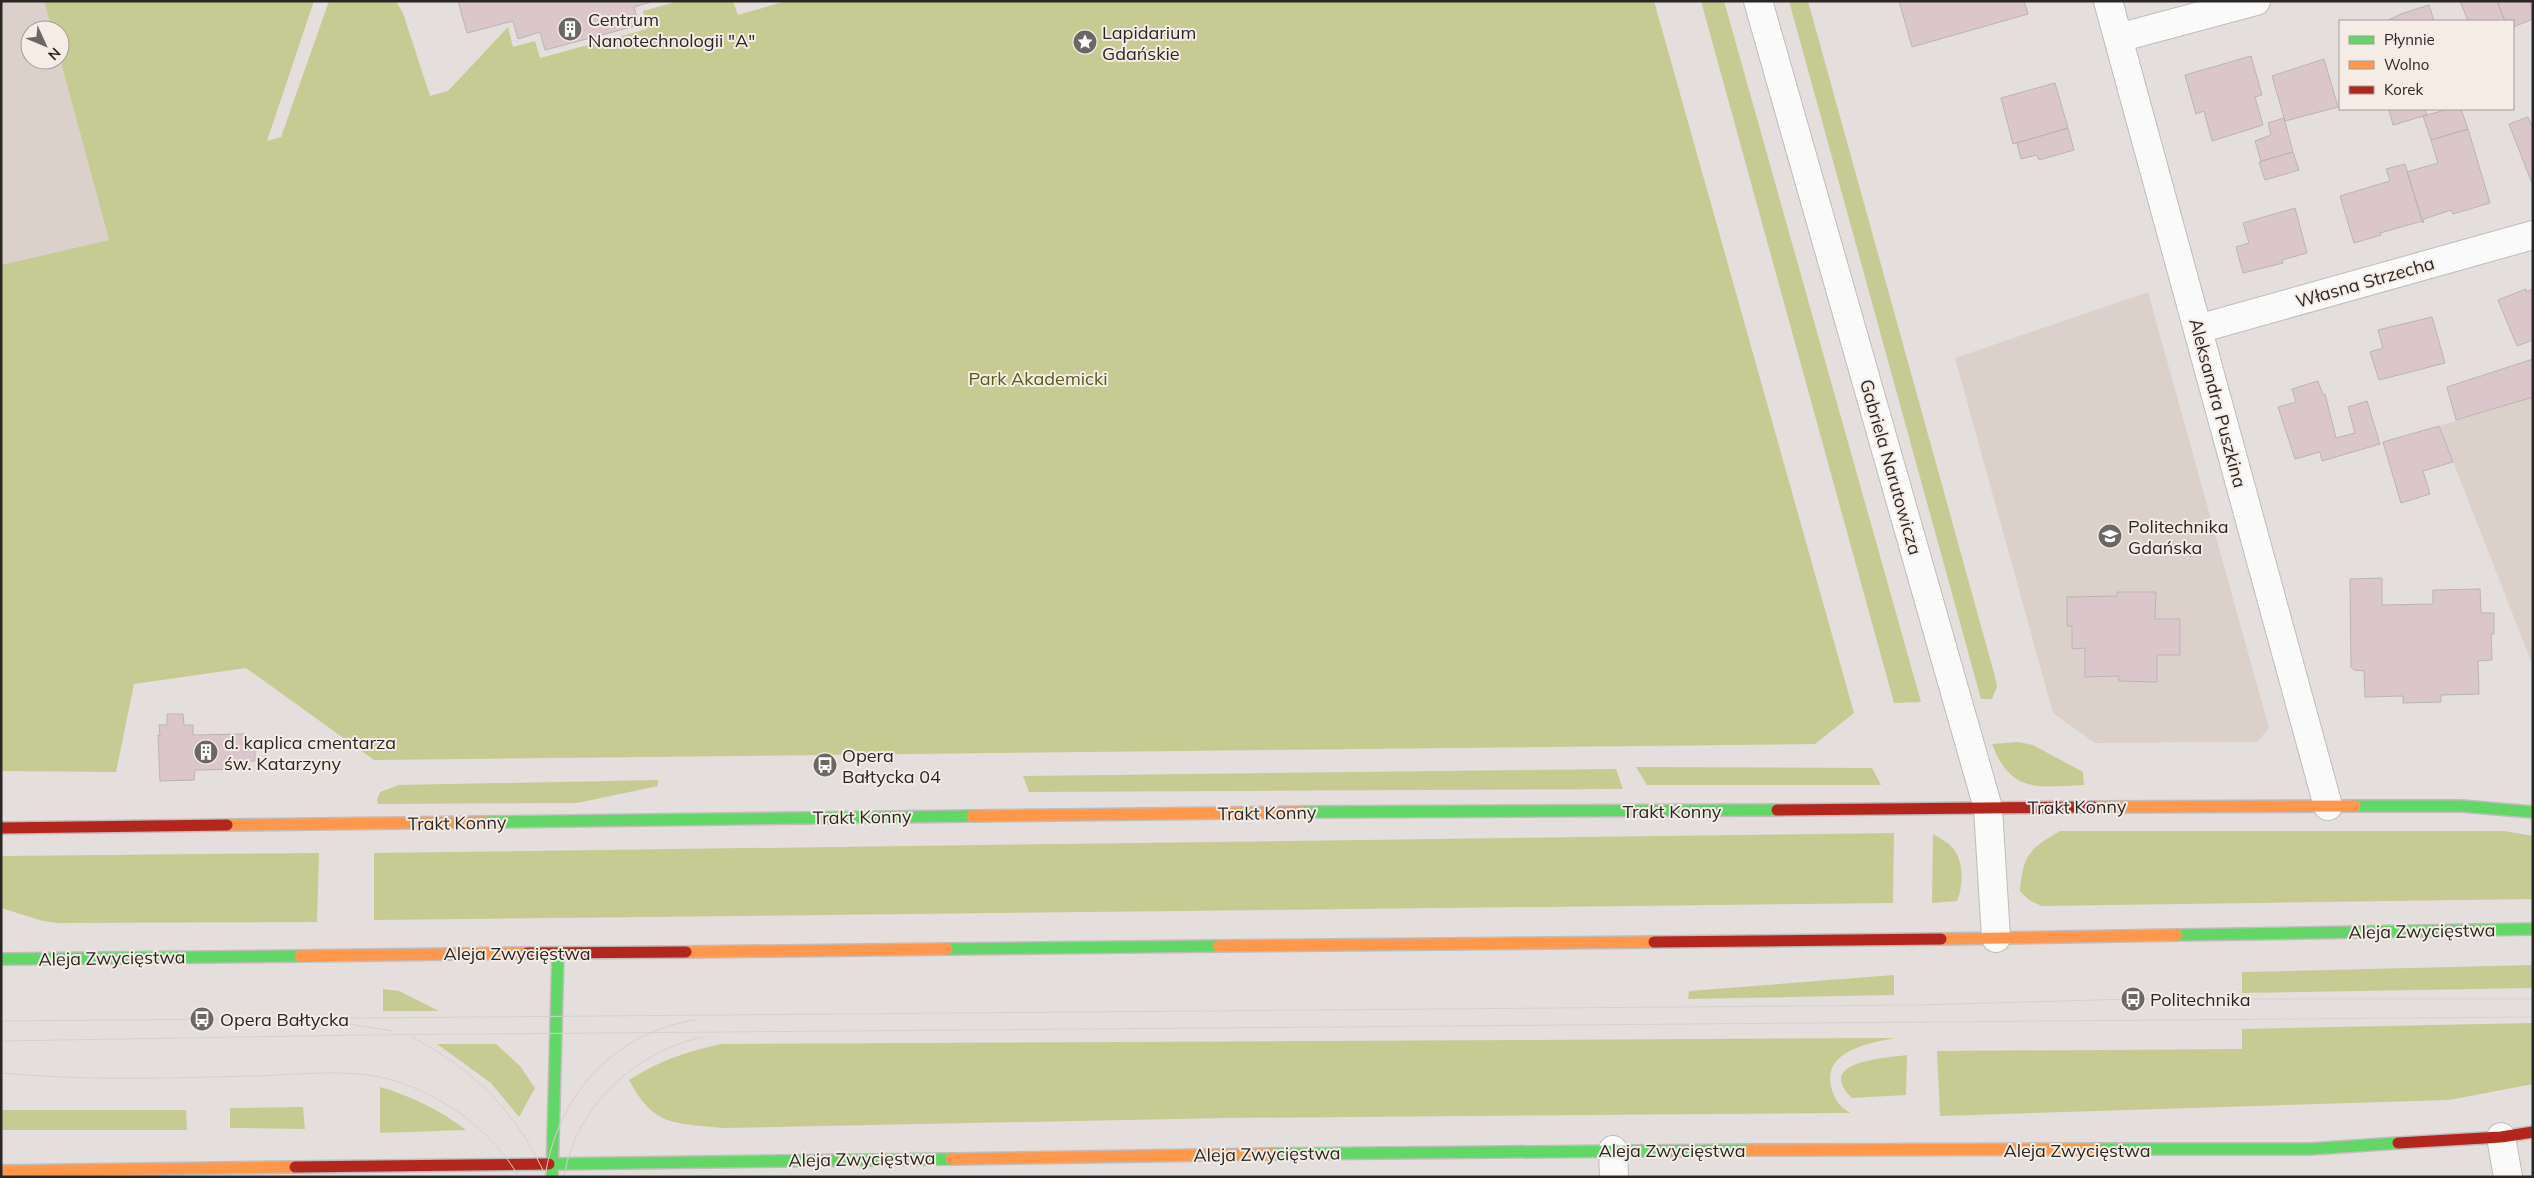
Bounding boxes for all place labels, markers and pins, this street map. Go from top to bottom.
place label: Centrum Nanotechnologii "A" [588,8,755,52]
building icon: Centrum Nanotechnologii "A" [557,16,583,42]
place label: Lapidarium Gdańskie [1102,21,1196,65]
place icon: Lapidarium Gdańskie [1072,29,1098,55]
place label: Politechnika Gdańska [2128,515,2228,559]
school or university icon: Politechnika Gdańska [2097,523,2123,549]
place label: d. kaplica cmentarza św. Katarzyny [224,731,396,775]
building icon: d. kaplica cmentarza św. Katarzyny [193,739,219,765]
place label: Opera Bałtycka 04 [842,744,941,788]
bus stop icon: Opera Bałtycka 04 [812,752,838,778]
bus stop icon: Politechnika [2120,986,2146,1012]
place label: Politechnika [2150,988,2250,1011]
bus stop icon: Opera Bałtycka [189,1006,215,1032]
place label: Opera Bałtycka [220,1008,349,1031]

